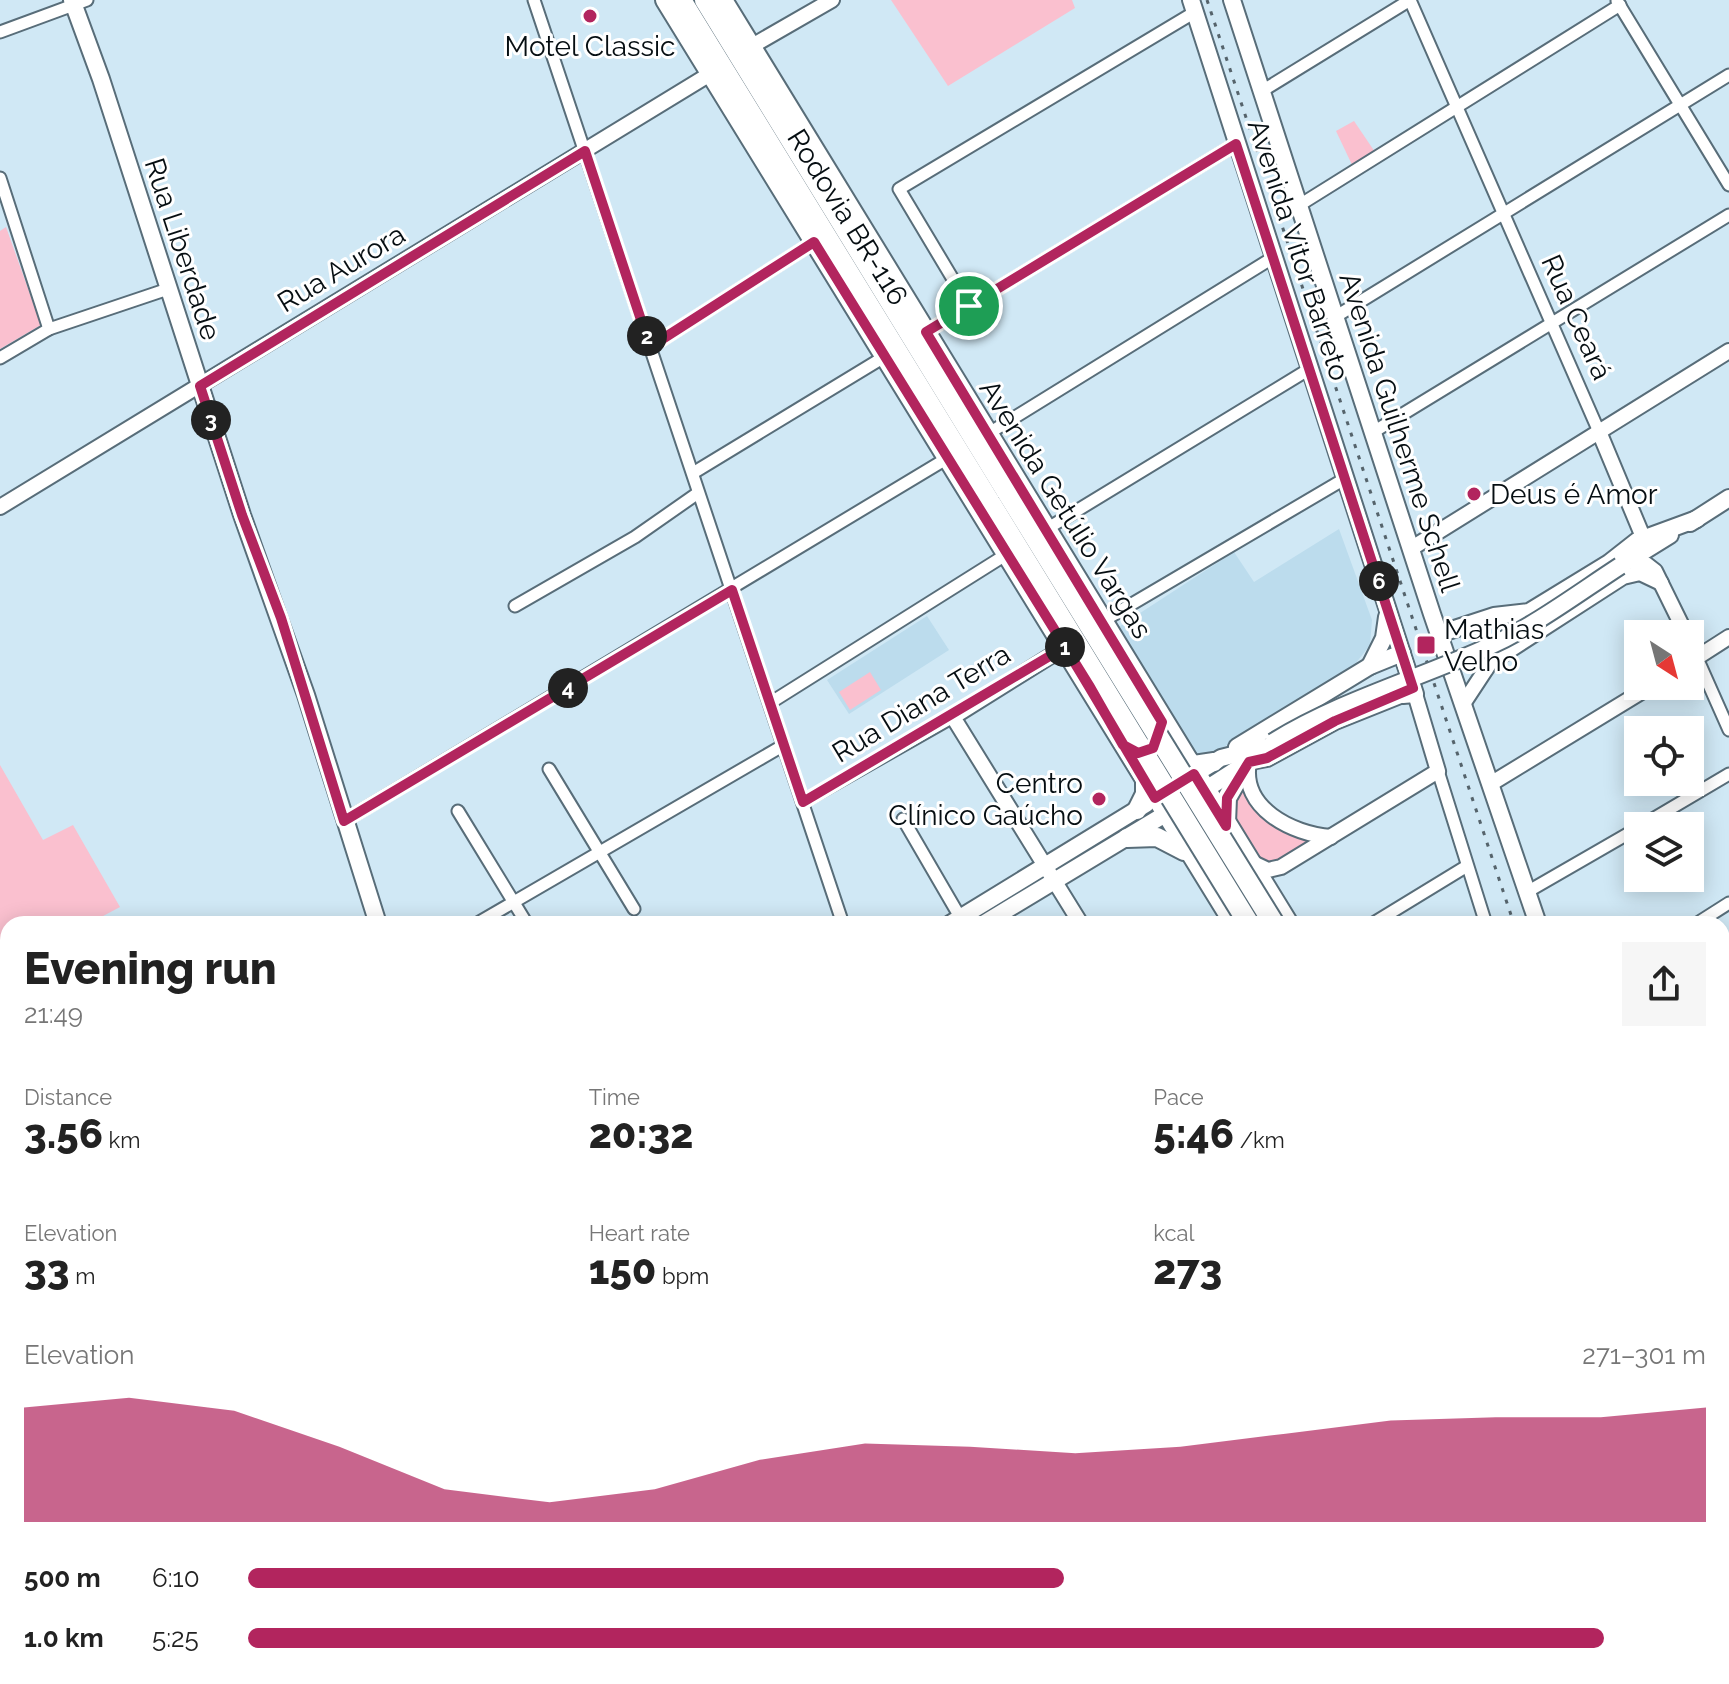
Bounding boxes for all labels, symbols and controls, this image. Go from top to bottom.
marker: Motel Classic [581,7,599,25]
place label: Motel Classic [505,30,675,63]
street label: Avenida Vitor Barreto [1241,115,1356,385]
street label: Rodovia BR-116 [780,123,915,311]
street label: Rua Liberdade [138,154,227,344]
street label: Rua Aurora [272,218,411,319]
street label: Rua Ceará [1534,250,1619,385]
street label: Avenida Guilherme Schell [1332,268,1467,596]
pin [935,272,1003,340]
icon: arrive [947,284,991,328]
pin: 2 [627,316,667,356]
text: 2 [641,323,653,349]
street label: Avenida Getúlio Vargas [973,374,1159,645]
pin: 3 [191,400,231,440]
text: 3 [205,407,217,433]
place label: Deus é Amor [1490,478,1658,511]
marker: Deus é Amor [1465,485,1483,503]
pin: 6 [1359,561,1399,601]
text: 6 [1372,568,1386,594]
place label: Mathias Velho [1444,613,1544,678]
north arrow [1624,620,1704,700]
map controls [1624,620,1704,892]
pin: 1 [1045,627,1085,667]
text: 1 [1060,634,1070,660]
marker: Mathias Velho [1415,634,1437,656]
street label: Rua Diana Terra [826,637,1016,769]
pin: 4 [548,668,588,708]
text: 4 [562,675,574,701]
button: locate [1624,716,1704,796]
place label: Centro Clínico Gaúcho [888,767,1083,832]
marker: Centro Clínico Gaúcho [1090,790,1108,808]
button: layers [1624,812,1704,892]
button: share [1622,942,1706,1026]
text: Evening run [24,943,277,994]
text: 21:49 [24,999,83,1029]
text: Distance [24,1084,112,1110]
text: Time [589,1084,640,1110]
text: Pace [1153,1084,1204,1110]
text: 3.56 [24,1110,103,1157]
text: 20:32 [589,1110,693,1157]
text: 5:46 [1153,1110,1234,1157]
text: km [103,1127,140,1153]
text: /km [1234,1127,1285,1153]
text: Elevation [24,1220,117,1246]
text: Heart rate [589,1220,690,1246]
text: kcal [1153,1220,1194,1246]
text: 33 [24,1246,70,1293]
text: 150 [589,1246,656,1293]
text: 273 [1153,1246,1222,1293]
text: m [70,1263,95,1289]
text: bpm [656,1263,709,1289]
text: Elevation [24,1340,134,1370]
text: 271–301 m [1582,1340,1706,1370]
text: 500 m [24,1563,101,1593]
text: 6:10 [152,1563,200,1593]
text: 1.0 km [24,1623,104,1653]
text: 5:25 [152,1623,199,1653]

